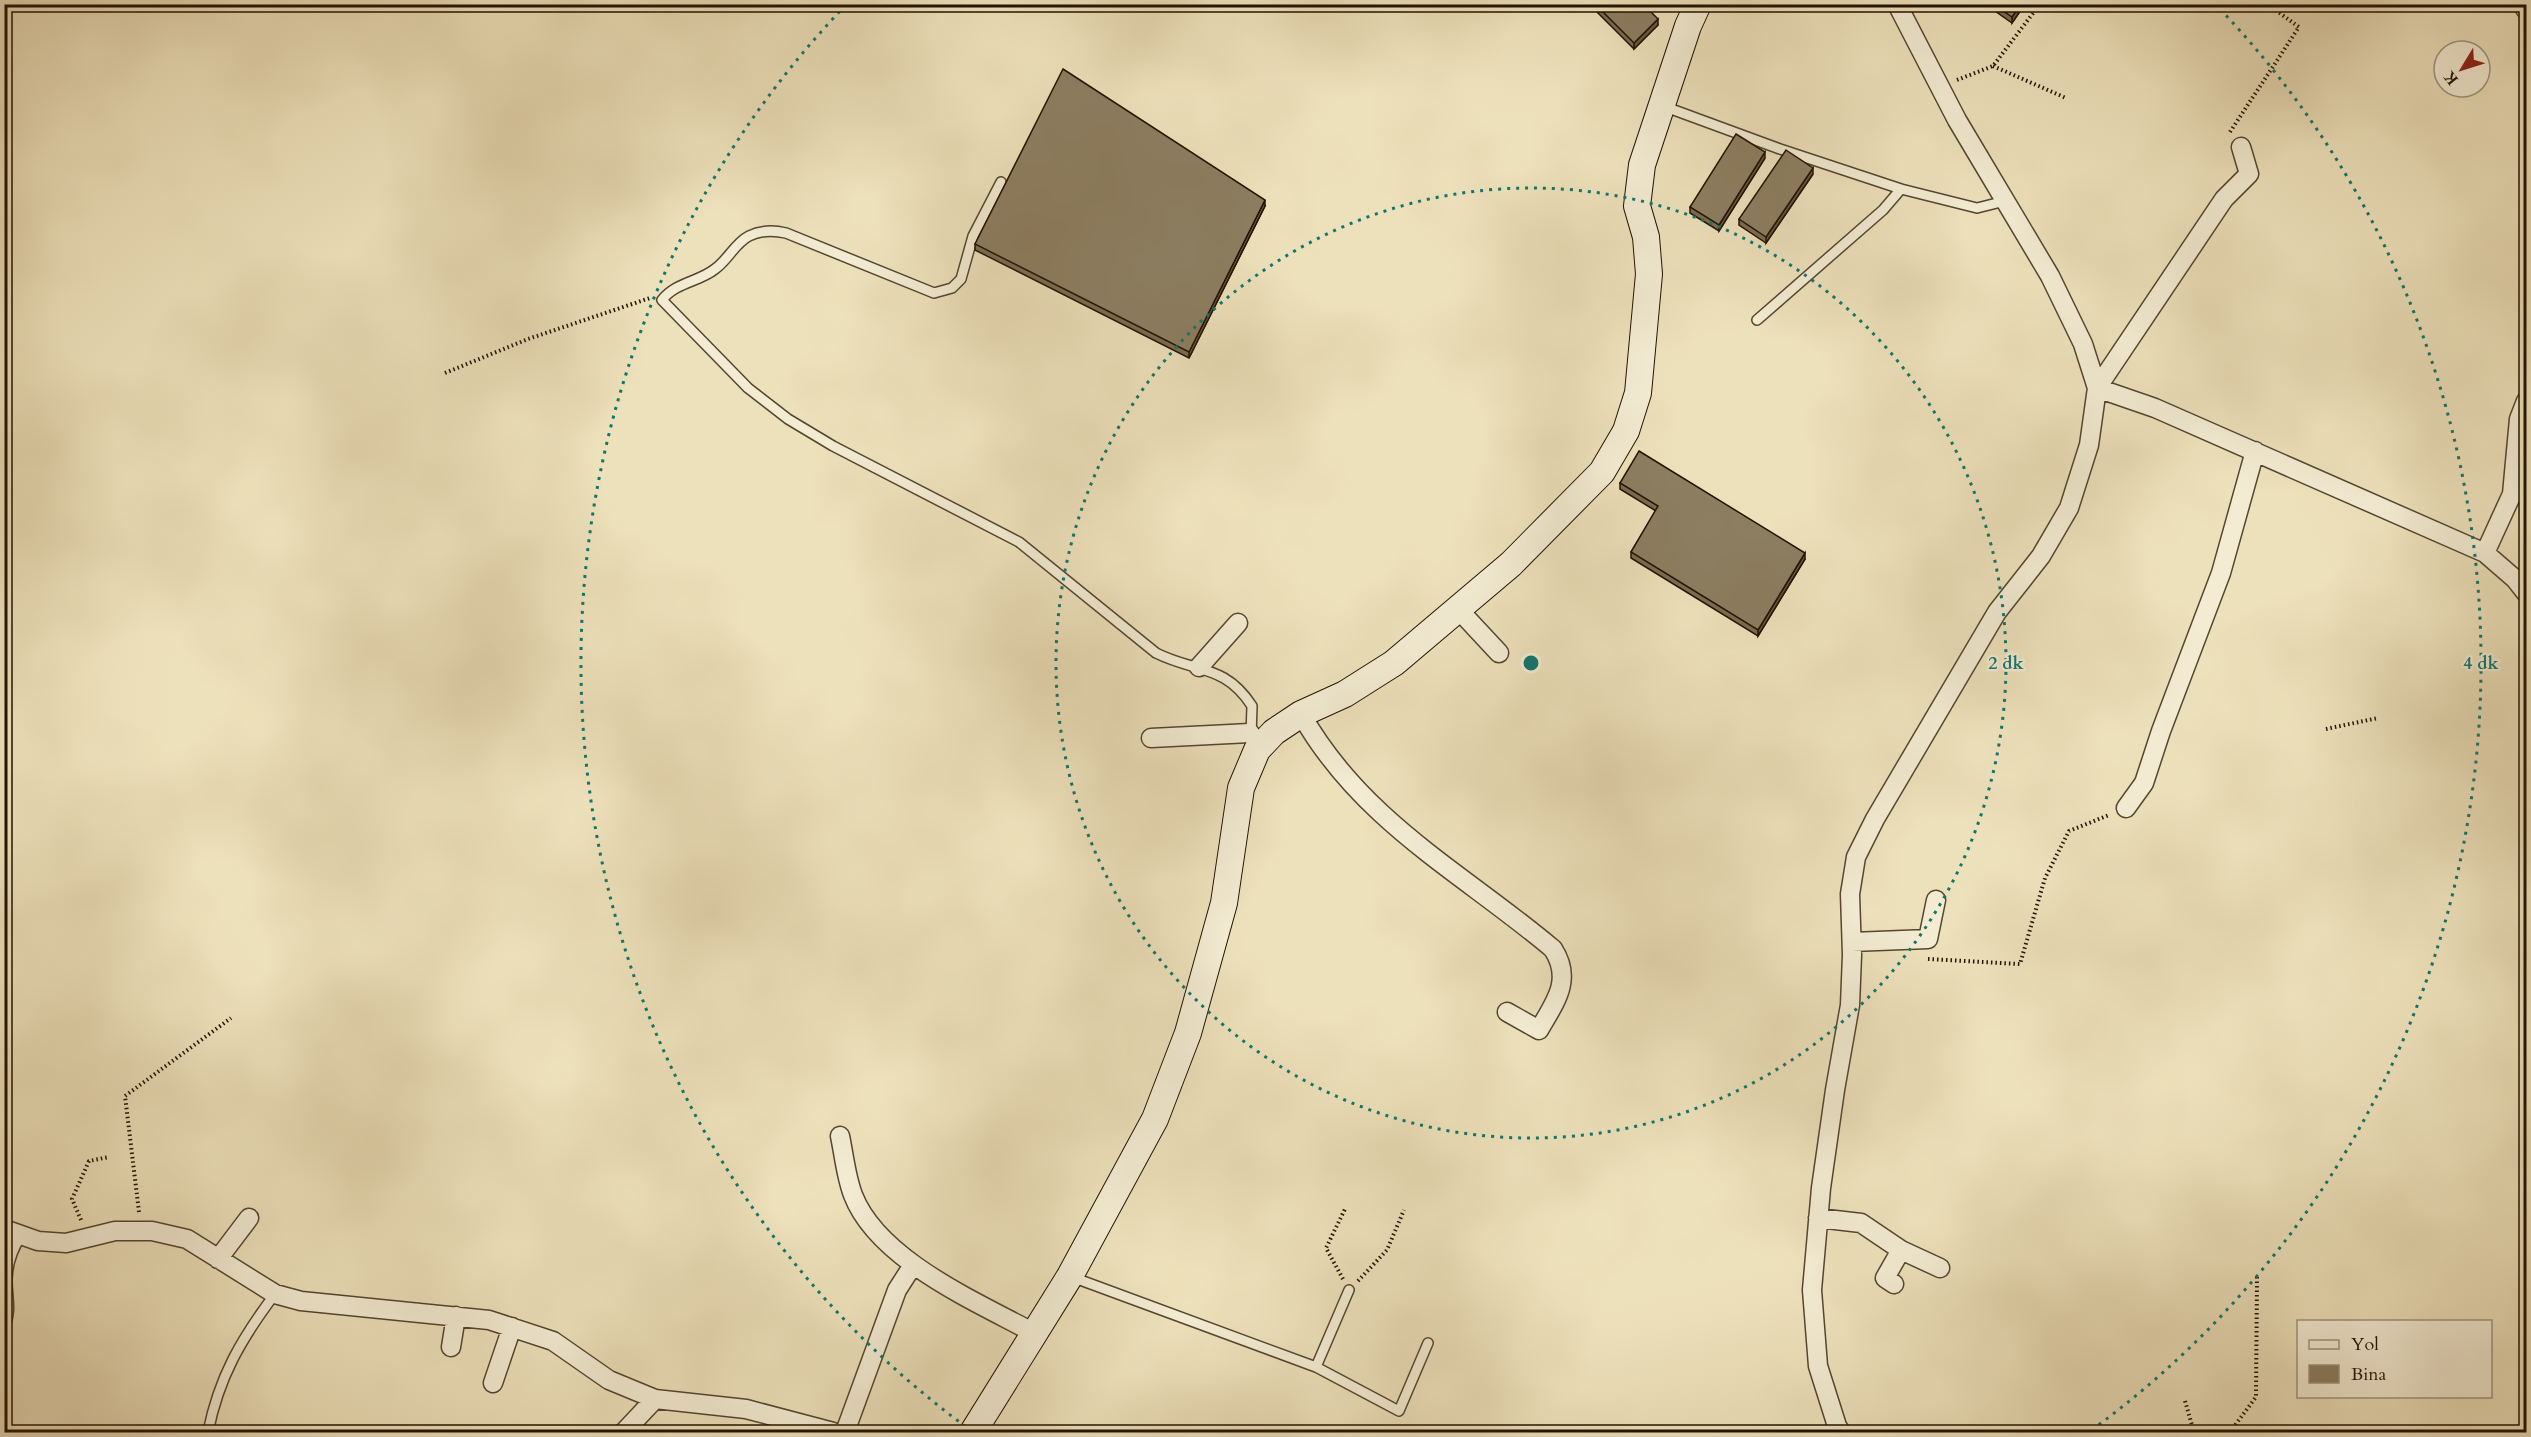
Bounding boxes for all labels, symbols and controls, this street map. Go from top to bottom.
north arrow [2432,39,2492,99]
text: K [2438,66,2464,90]
text: 2 dk [1988,651,2025,676]
text: 4 dk [2463,651,2500,676]
centre of rings [1521,653,1541,673]
legend [2297,1320,2492,1398]
text: Yol [2351,1332,2379,1357]
text: Bina [2351,1362,2387,1387]

